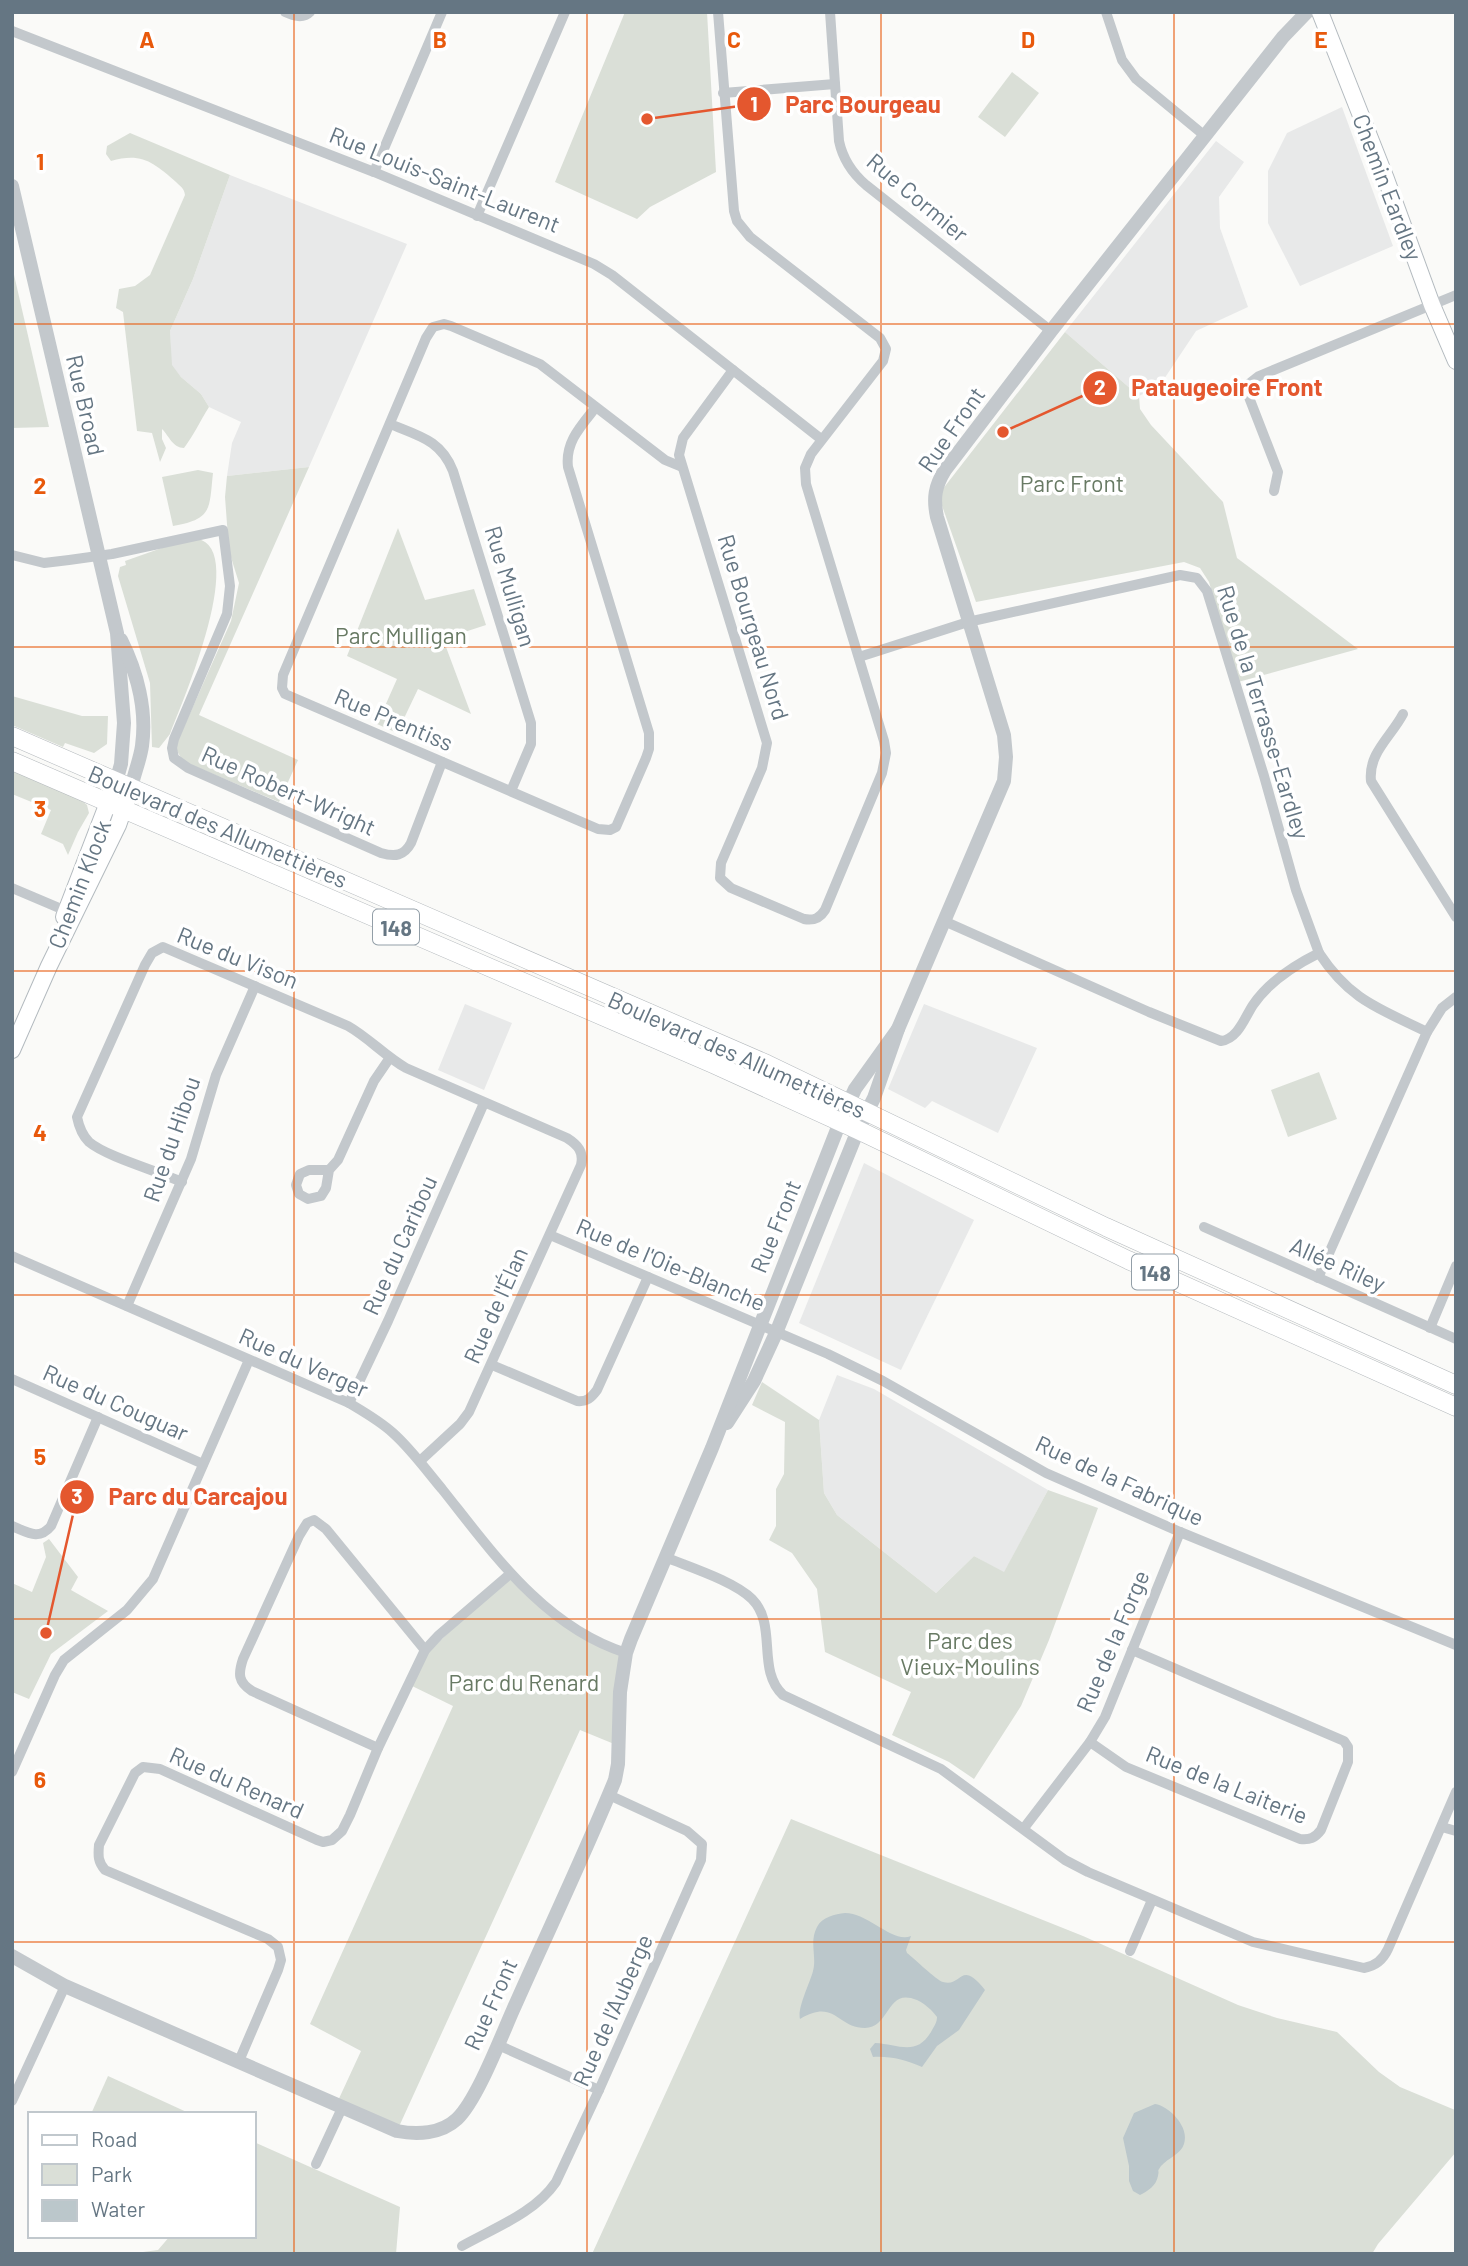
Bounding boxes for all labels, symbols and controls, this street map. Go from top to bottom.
text: A [139,25,155,53]
text: B [433,25,447,53]
text: C [727,25,741,53]
text: D [1021,25,1035,53]
text: E [1314,25,1328,53]
callout: Parc Bourgeau [737,82,955,127]
text: Parc Bourgeau [785,89,941,118]
text: 1 [750,91,758,116]
street label: Chemin Eardley [1347,110,1429,265]
street label: Rue Louis-Saint-Laurent [326,120,564,238]
text: 1 [36,147,44,175]
street label: Rue Cormier [862,147,975,248]
street label: Rue Broad [61,352,111,458]
callout: Pataugeoire Front [1082,365,1337,410]
text: Pataugeoire Front [1131,372,1323,401]
text: 2 [1094,374,1106,399]
street label: Rue Front [912,381,990,477]
park label: Parc Front [1020,469,1124,497]
text: 2 [34,471,46,499]
street label: Rue Mulligan [479,522,543,650]
street label: Rue Bourgeau Nord [712,531,796,723]
street label: Rue de la Terrasse-Eardley [1212,582,1316,843]
park label: Parc Mulligan [335,621,467,649]
street label: Rue Prentiss [331,682,457,756]
street label: Rue Robert-Wright [198,739,380,841]
street label: Boulevard des Allumettières [84,759,352,893]
text: 3 [34,794,46,822]
street label: Chemin Klock [42,816,116,952]
road number: 148 [373,909,419,944]
street label: Rue du Vison [173,920,303,994]
street label: Boulevard des Allumettières [604,985,870,1123]
street label: Rue du Hibou [136,1073,206,1205]
text: 4 [33,1118,47,1146]
street label: Rue du Caribou [356,1171,442,1319]
street label: Rue Front [744,1175,806,1277]
street label: Rue de l'Oie-Blanche [572,1212,770,1316]
street label: Allée Riley [1286,1231,1390,1298]
street label: Rue de l'Élan [457,1242,533,1368]
road number: 148 [1132,1254,1178,1290]
street label: Rue du Verger [235,1321,374,1403]
street label: Rue du Couguar [39,1357,194,1447]
street label: Rue de la Fabrique [1031,1429,1209,1531]
text: 5 [34,1442,46,1470]
callout: Parc du Carcajou [59,1474,301,1519]
text: Parc du Carcajou [108,1481,288,1510]
text: 3 [71,1483,83,1508]
street label: Rue de la Forge [1069,1566,1155,1716]
park label: Parc des Vieux-Moulins [900,1626,1040,1680]
park label: Parc du Renard [449,1668,599,1696]
street label: Rue de la Laiterie [1142,1739,1312,1829]
street label: Rue du Renard [166,1740,308,1824]
text: 6 [34,1765,46,1793]
street label: Rue de l'Auberge [566,1930,658,2090]
street label: Rue Front [457,1954,523,2054]
legend [28,2112,256,2238]
text: Road [91,2126,137,2151]
text: Park [91,2161,132,2186]
text: Water [91,2196,146,2221]

